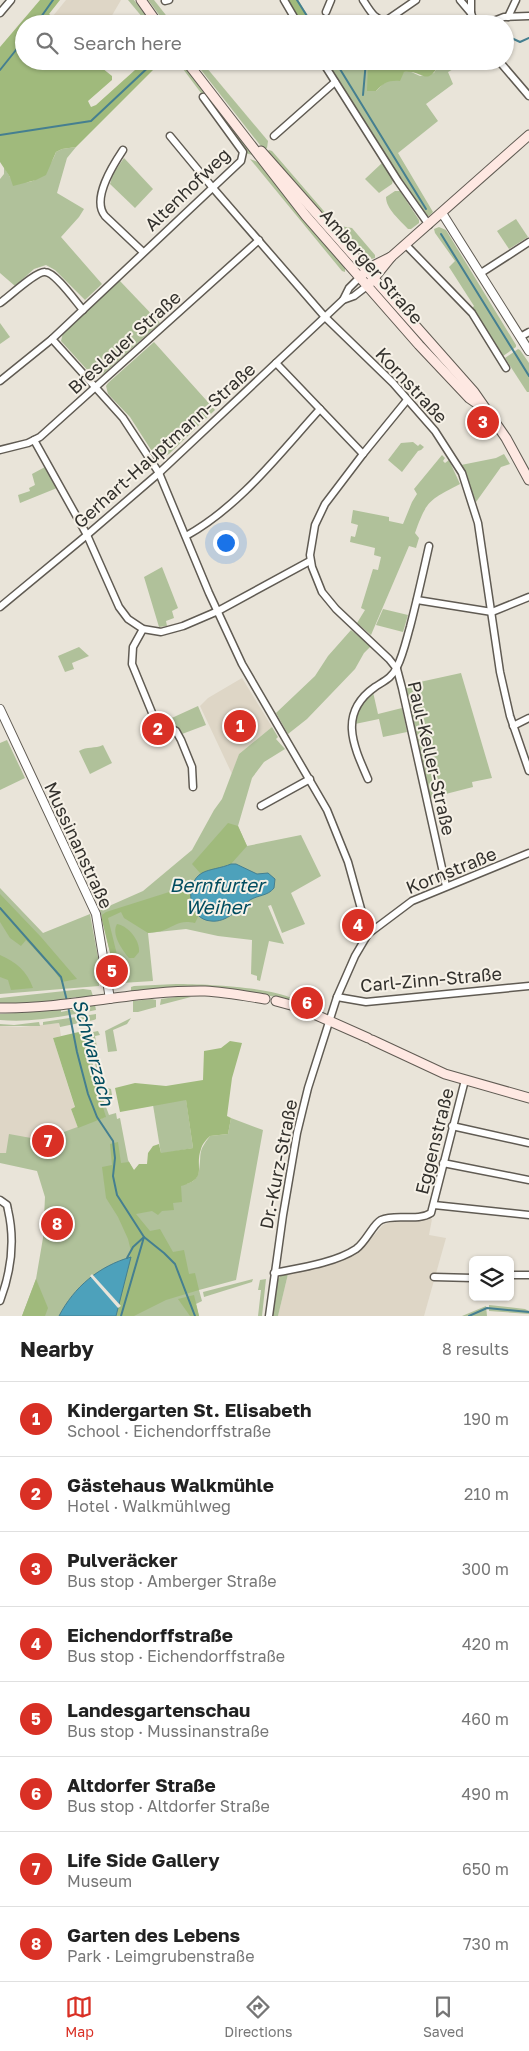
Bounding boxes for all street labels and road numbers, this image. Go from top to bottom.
street label: Altenhofweg [140,143,234,235]
street label: Amberger Straße [316,204,428,328]
street label: Breslauer Straße [63,286,185,398]
street label: Kornstraße [371,343,453,427]
street label: Gerhart-Hauptmann-Straße [69,358,259,532]
street label: Paul-Keller-Straße [404,679,460,837]
street label: Mussinanstraße [40,778,118,912]
street label: Kornstraße [403,842,499,898]
street label: Carl-Zinn-Straße [359,962,503,996]
street label: Eggenstraße [410,1085,458,1197]
street label: Dr.-Kurz-Straße [255,1097,301,1231]

